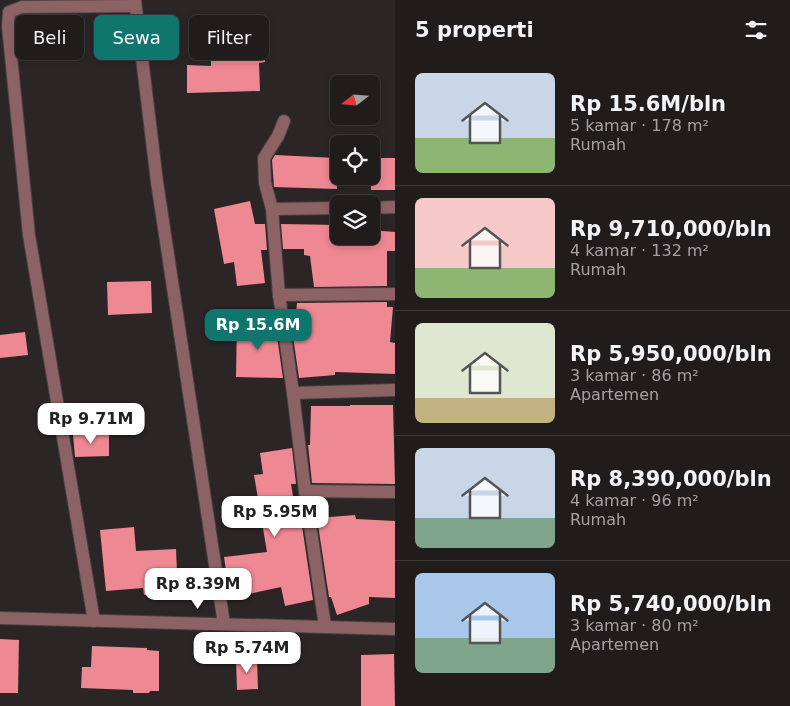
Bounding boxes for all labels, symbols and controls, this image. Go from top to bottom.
chip: Beli [15,15,84,60]
chip: Sewa [94,15,179,60]
chip: Filter [189,15,269,60]
icon: filters [742,16,770,44]
text: 5 properti [415,18,534,42]
north arrow [330,75,380,125]
map controls [330,75,380,245]
text: Rp 15.6M/bln [570,92,726,116]
icon: home [455,93,515,153]
text: 5 kamar · 178 m² [570,116,709,135]
button: locate [330,135,380,185]
text: Rumah [570,135,626,154]
button: layers [330,195,380,245]
text: Rp 9,710,000/bln [570,217,772,241]
icon: home [455,218,515,278]
text: 4 kamar · 132 m² [570,241,709,260]
text: Rumah [570,260,626,279]
pin: Rp 15.6M [206,308,310,351]
text: Rp 15.6M [216,315,300,334]
text: Rp 5,950,000/bln [570,342,772,366]
icon: home [455,343,515,403]
text: 3 kamar · 86 m² [570,366,699,385]
text: Apartemen [570,385,659,404]
pin: Rp 9.71M [39,402,143,445]
text: Rp 9.71M [49,409,133,428]
text: Rp 8,390,000/bln [570,467,772,491]
icon: home [455,468,515,528]
text: 4 kamar · 96 m² [570,491,699,510]
pin: Rp 5.95M [223,496,327,538]
text: Rp 5.95M [233,502,317,521]
text: Rumah [570,510,626,529]
pin: Rp 8.39M [146,568,250,610]
text: Rp 8.39M [156,574,240,593]
text: Rp 5,740,000/bln [570,592,772,616]
icon: home [455,593,515,653]
text: 3 kamar · 80 m² [570,616,699,635]
pin: Rp 5.74M [195,632,299,674]
text: Apartemen [570,635,659,654]
text: Rp 5.74M [205,638,289,657]

